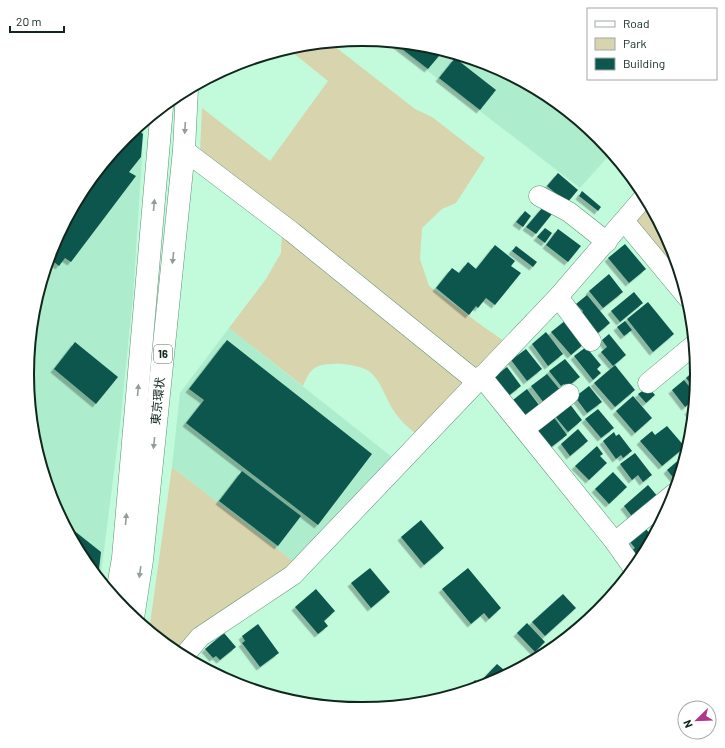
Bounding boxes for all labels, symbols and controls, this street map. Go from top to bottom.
scale bar [10,8,64,34]
legend [587,8,717,80]
text: 20 m [16,14,42,28]
text: Road [623,16,650,30]
text: Park [623,36,647,50]
text: Building [623,56,665,70]
one-way arrow [182,122,188,135]
one-way arrow [151,198,158,211]
one-way arrow [170,251,176,264]
road number: 16 [154,345,172,363]
street label: 東京環状 [148,376,166,426]
one-way arrow [135,384,141,396]
one-way arrow [150,437,157,449]
one-way arrow [123,513,130,525]
one-way arrow [137,566,143,578]
north arrow [677,700,717,740]
text: N [680,718,695,730]

